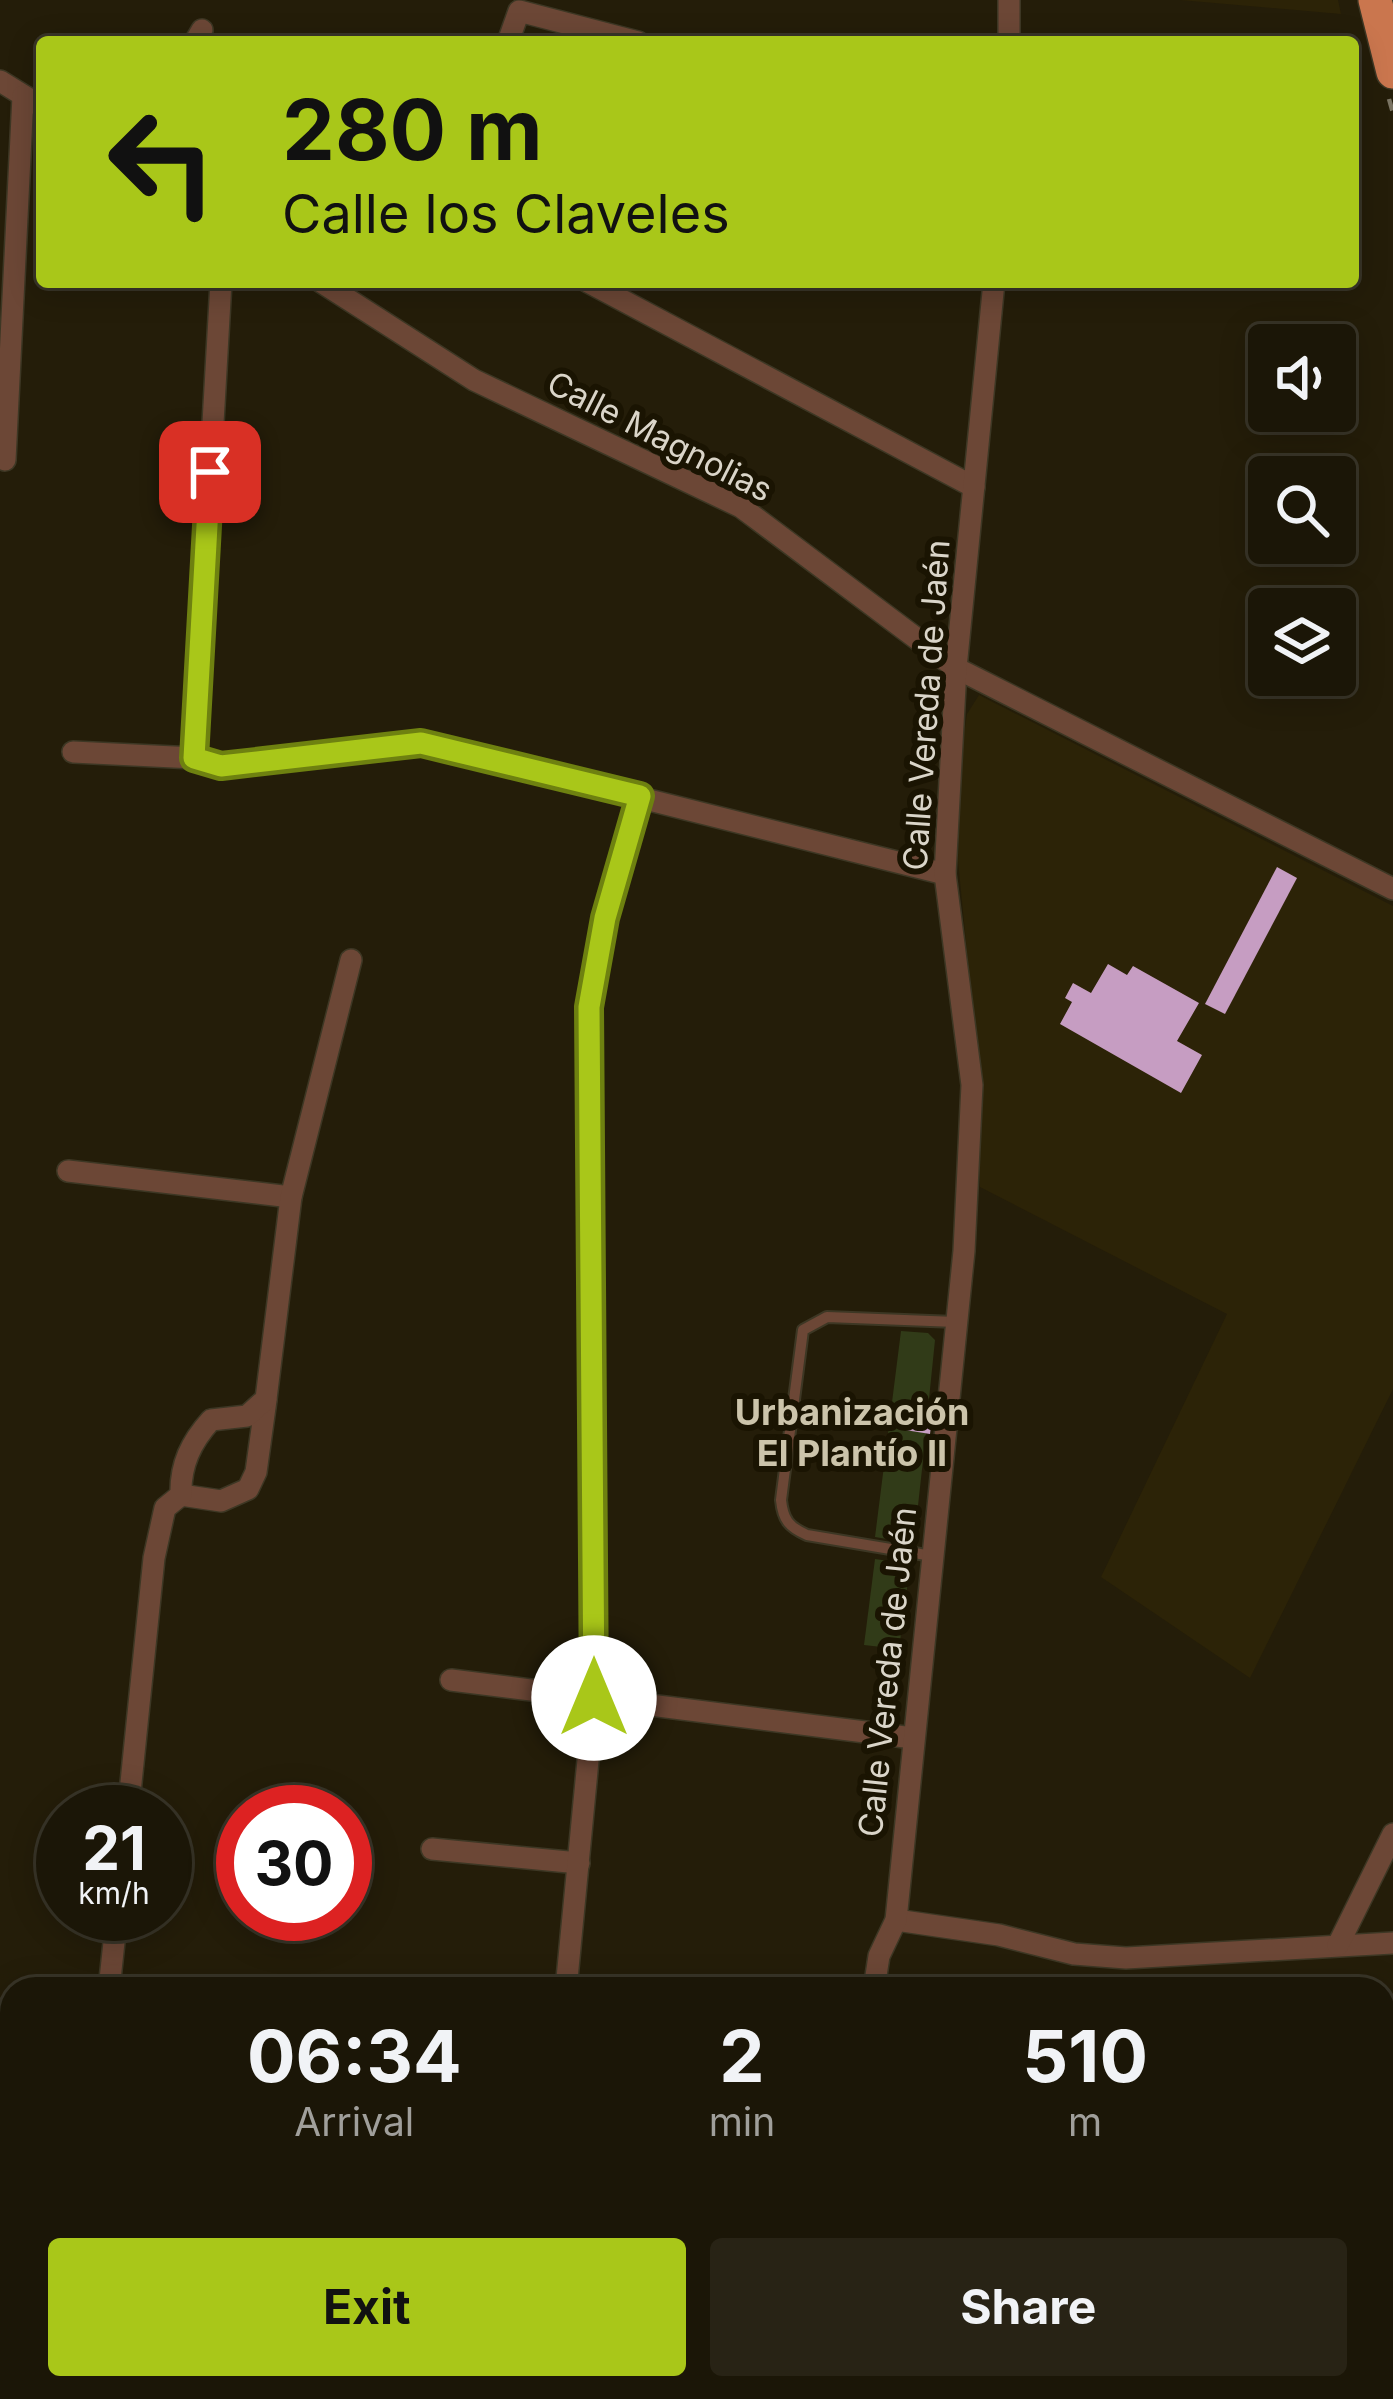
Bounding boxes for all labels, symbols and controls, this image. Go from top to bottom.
text: 280 m [282,79,543,180]
icon: left [84,84,240,240]
text: Calle los Claveles [282,181,730,246]
map controls [1248,324,1356,696]
button: sound [1248,324,1356,432]
street label: Calle Magnolias [541,362,779,510]
pin [159,421,261,523]
icon: arrive [177,439,243,505]
button: search [1248,456,1356,564]
street label: Calle Vereda de Jaén [894,538,958,872]
button: layers [1248,588,1356,696]
district label: Urbanización El Plantío II [735,1390,969,1475]
street label: Calle Vereda de Jaén [850,1505,924,1839]
position arrow [531,1635,657,1761]
speed limit sign: 30 [216,1785,372,1941]
text: 21 [82,1812,146,1884]
text: km/h [78,1875,150,1911]
text: 06:34 [247,2012,462,2099]
text: 2 [719,2012,765,2099]
text: 510 [1022,2012,1148,2099]
text: Arrival [294,2098,414,2145]
text: min [709,2098,775,2145]
text: m [1068,2098,1102,2145]
button: Exit [48,2238,686,2376]
button: Share [710,2238,1347,2376]

